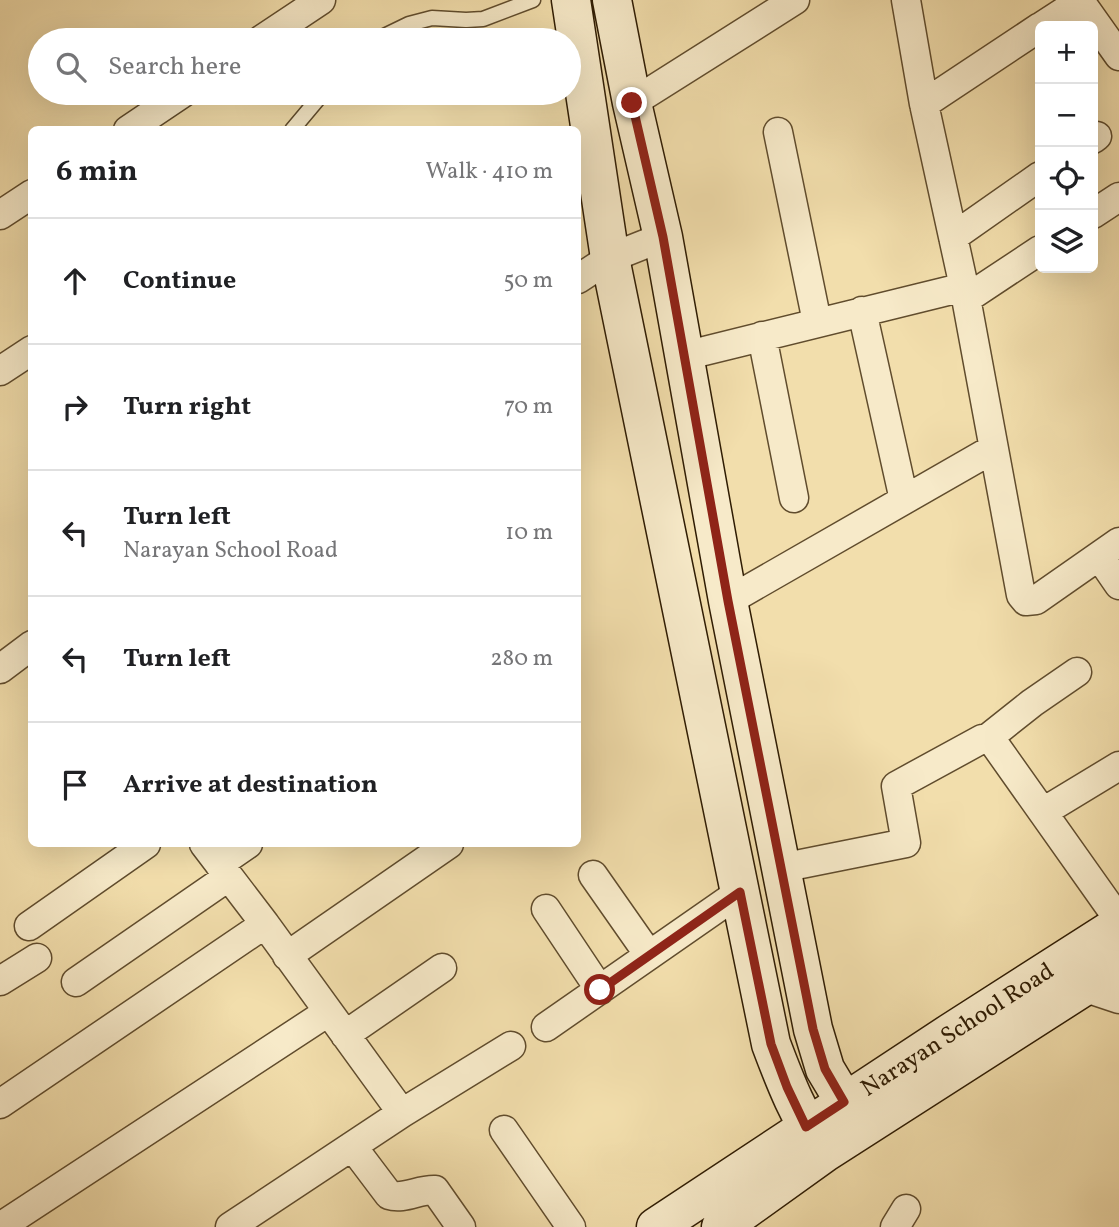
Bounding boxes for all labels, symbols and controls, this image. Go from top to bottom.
map controls [1035,21,1098,273]
button: + [1035,21,1098,84]
search box [28,28,581,105]
icon: search [52,48,90,86]
text: Search here [108,49,241,85]
button: − [1035,84,1098,147]
route end [616,87,647,118]
button: locate [1035,147,1098,210]
text: 6 min [56,151,138,193]
text: Walk · 410 m [426,156,553,188]
button: layers [1035,210,1098,273]
icon: ahead [56,262,94,300]
text: Continue [123,263,236,299]
text: 50 m [504,265,553,297]
icon: right [56,388,94,426]
text: Turn right [123,389,251,425]
text: 70 m [504,391,553,423]
text: Turn left [123,499,231,535]
icon: left [56,514,94,552]
text: 10 m [505,517,553,549]
text: Narayan School Road [123,535,338,567]
icon: left [56,640,94,678]
text: Turn left [123,641,231,677]
text: 280 m [490,643,553,675]
icon: arrive [56,766,94,804]
text: Arrive at destination [123,767,378,803]
street label: Narayan School Road [855,955,1061,1106]
route start [584,974,615,1005]

